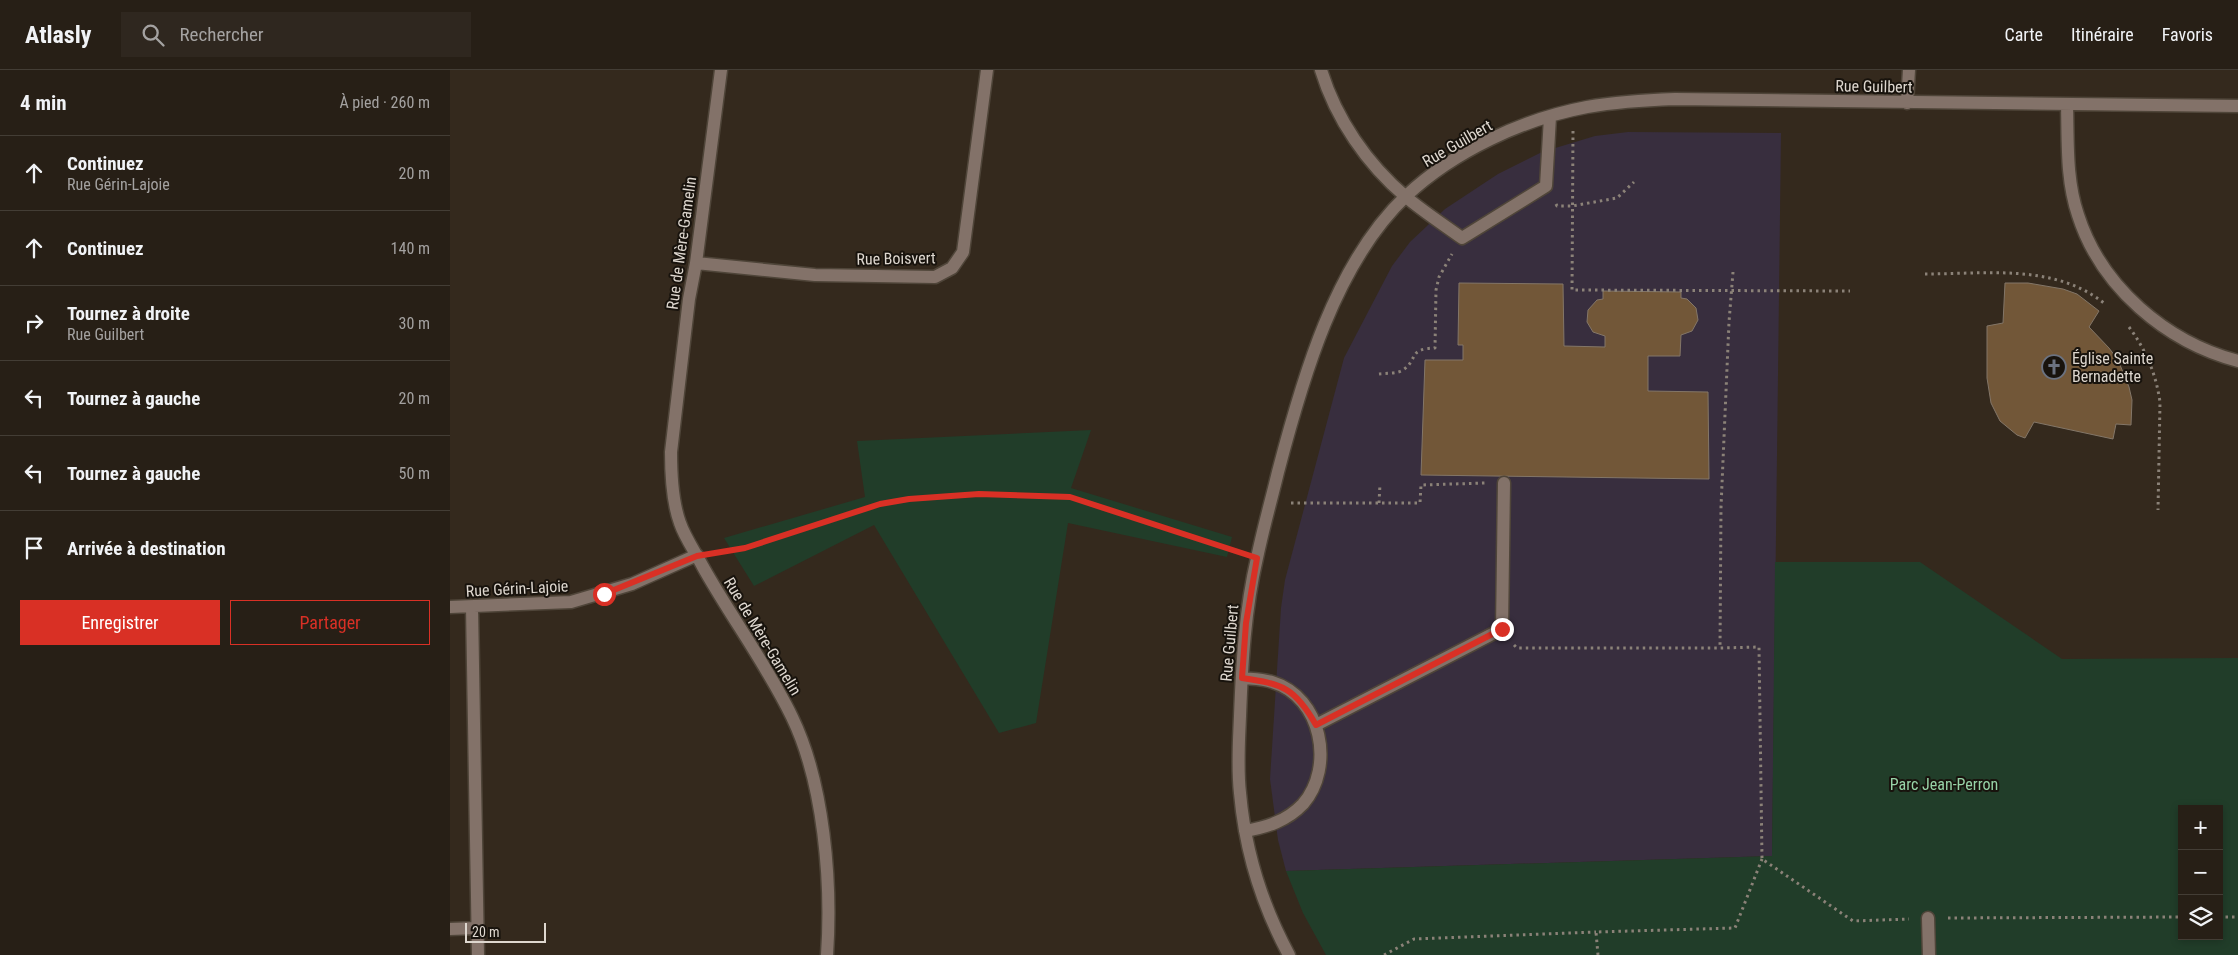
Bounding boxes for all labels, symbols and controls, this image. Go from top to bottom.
search box [121,12,471,57]
text: Atlasly [25,21,91,49]
icon: search [139,21,167,49]
text: Rechercher [179,23,264,46]
text: Carte [2004,24,2043,45]
text: Itinéraire [2071,24,2134,45]
text: Favoris [2162,24,2213,45]
street label: Rue Guilbert [1835,76,1913,97]
text: 4 min [20,91,67,115]
text: À pied · 260 m [339,93,430,112]
street label: Rue Guilbert [1419,116,1496,171]
text: Continuez [67,152,144,175]
icon: ahead [20,159,48,187]
text: 20 m [398,164,430,183]
text: Rue Gérin-Lajoie [67,175,170,194]
street label: Rue de Mère-Gamelin [663,175,700,311]
icon: ahead [20,234,48,262]
text: Continuez [67,237,144,260]
text: 140 m [391,239,430,258]
street label: Rue Boisvert [856,248,936,269]
text: Tournez à droite [67,302,190,325]
icon: right [20,309,48,337]
text: 30 m [398,314,430,333]
text: Rue Guilbert [67,325,144,344]
place label: Église Sainte Bernadette [2072,349,2153,386]
church icon: Église Sainte Bernadette [2041,354,2067,380]
icon: left [20,384,48,412]
text: Tournez à gauche [67,387,200,410]
text: 20 m [398,389,430,408]
icon: left [20,459,48,487]
text: Tournez à gauche [67,462,200,485]
text: 50 m [398,464,430,483]
icon: arrive [20,534,48,562]
text: Arrivée à destination [67,537,226,560]
street label: Rue de Mère-Gamelin [720,574,805,699]
street label: Rue Gérin-Lajoie [465,576,569,601]
route start [593,583,616,606]
button: Enregistrer [20,600,220,645]
button: Partager [230,600,430,645]
street label: Rue Guilbert [1217,603,1242,682]
route end [1491,618,1514,641]
park label: Parc Jean-Perron [1890,775,1998,794]
map controls [2178,805,2223,940]
button: + [2178,805,2223,850]
button: − [2178,850,2223,895]
button: layers [2178,895,2223,940]
scale bar [465,920,546,943]
text: 20 m [472,924,500,940]

